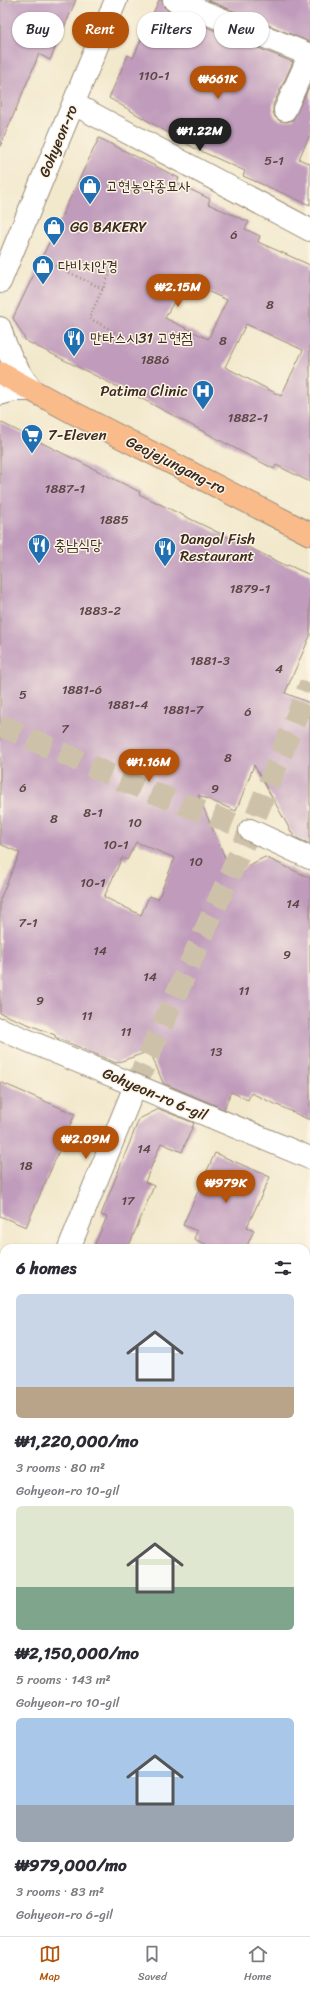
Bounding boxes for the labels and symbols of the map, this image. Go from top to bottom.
house number: 110-1 [139,64,170,87]
pin: ₩661K [190,66,246,100]
street label: Gohyeon-ro [31,100,85,181]
pin: ₩1.22M [167,118,233,152]
house number: 5-1 [264,149,284,172]
shop icon: 고현농약종묘사 [77,173,103,206]
place label: 고현농약종묘사 [106,173,191,199]
shop icon: GG BAKERY [41,214,67,247]
place label: GG BAKERY [70,214,148,240]
house number: 6 [230,223,238,246]
shop icon: 다비치안경 [30,253,56,286]
place label: 다비치안경 [58,253,118,279]
pin: ₩2.15M [145,274,211,308]
house number: 8 [266,293,274,316]
restaurant icon: 만타스시31 고현점 [61,325,87,358]
place label: 만타스시31 고현점 [90,325,193,351]
house number: 8 [219,329,227,352]
house number: 1886 [141,348,169,371]
place label: Patima Clinic [100,378,188,404]
hospital icon: Patima Clinic [190,378,216,411]
house number: 1882-1 [228,406,269,429]
supermarket icon: 7-Eleven [19,422,45,455]
place label: 7-Eleven [48,422,107,448]
street label: Geojejungang-ro [121,429,231,502]
house number: 1887-1 [45,477,86,500]
house number: 1885 [99,508,129,531]
place label: Dangol Fish Restaurant [180,526,255,569]
restaurant icon: 충남식당 [26,532,52,565]
place label: 충남식당 [54,532,102,558]
restaurant icon: Dangol Fish Restaurant [152,535,178,568]
house number: 1879-1 [230,577,271,600]
house number: 1883-2 [79,599,121,622]
house number: 1881-3 [190,649,230,672]
house number: 4 [275,657,283,680]
house number: 1881-6 [62,678,102,701]
house number: 5 [19,683,27,706]
house number: 1881-4 [108,693,149,716]
house number: 1881-7 [163,698,205,721]
house number: 6 [244,700,252,723]
house number: 7 [61,717,70,740]
house number: 8 [224,746,232,769]
pin: ₩1.16M [116,749,182,783]
house number: 6 [19,776,27,799]
house number: 9 [211,777,219,800]
house number: 8-1 [83,801,103,824]
house number: 8 [50,807,58,830]
house number: 10 [128,811,142,834]
house number: 10-1 [103,833,129,856]
house number: 10 [189,850,203,873]
house number: 10-1 [80,871,106,894]
house number: 14 [286,892,300,915]
house number: 7-1 [18,911,38,934]
house number: 14 [93,939,107,962]
house number: 9 [283,943,291,966]
house number: 14 [143,965,157,988]
house number: 11 [238,979,250,1002]
house number: 9 [36,989,44,1012]
house number: 11 [81,1004,93,1027]
house number: 11 [120,1020,132,1043]
house number: 13 [210,1040,222,1063]
street label: Gohyeon-ro 6-gil [98,1060,212,1128]
pin: ₩2.09M [53,1126,119,1160]
house number: 14 [137,1137,151,1160]
house number: 18 [19,1154,33,1177]
pin: ₩979K [198,1170,254,1204]
house number: 17 [121,1189,136,1212]

